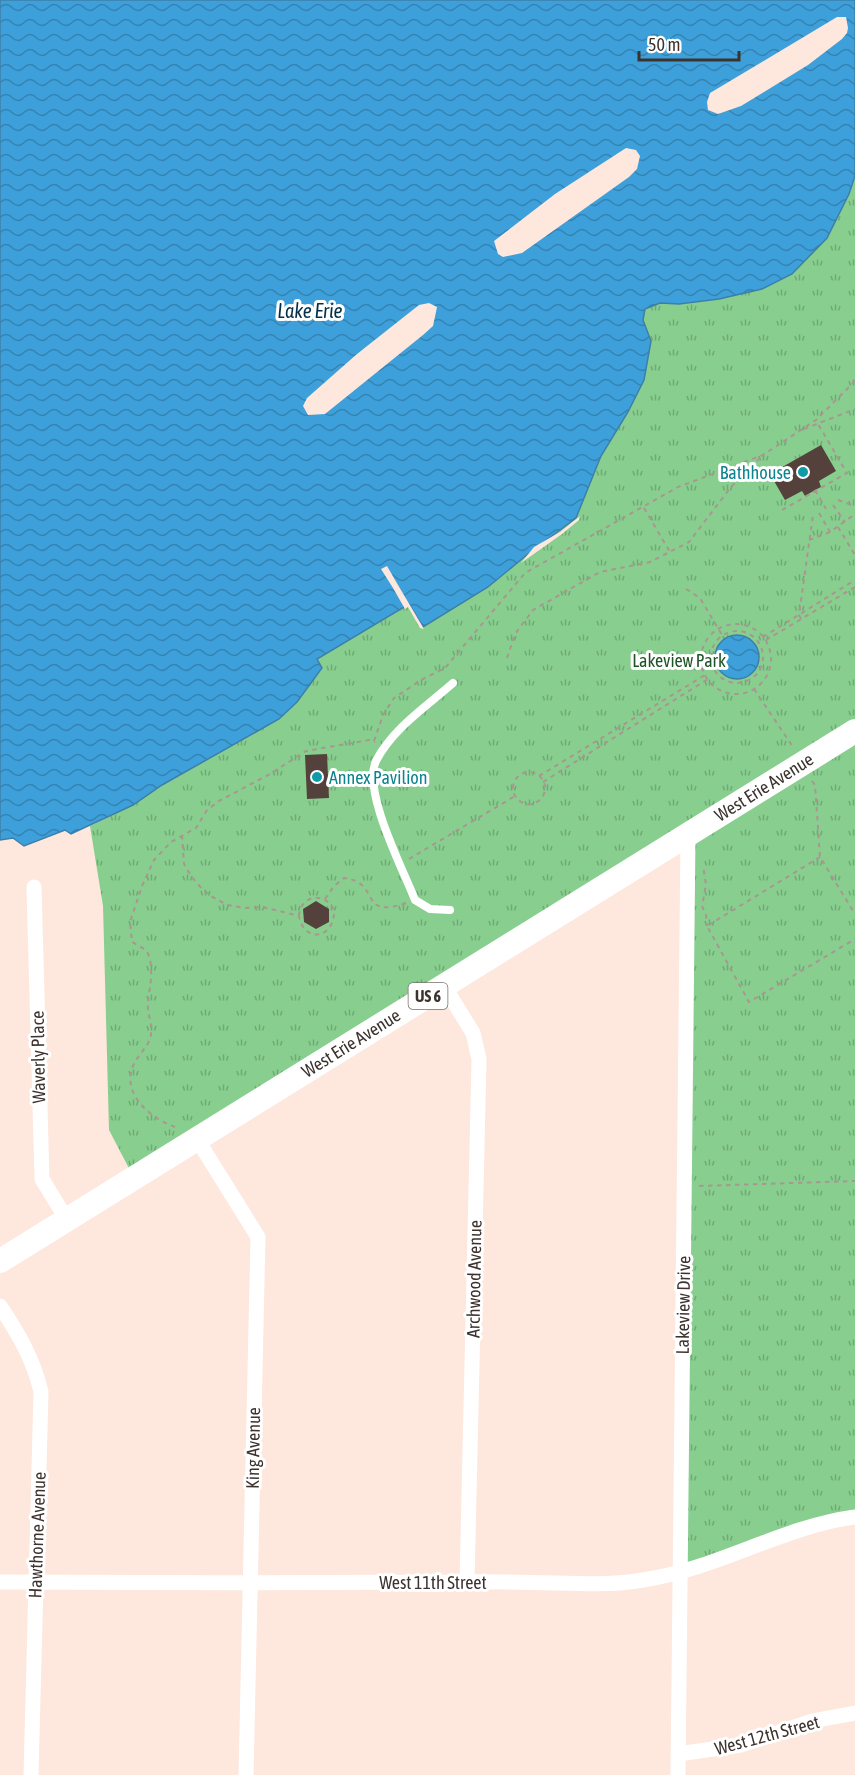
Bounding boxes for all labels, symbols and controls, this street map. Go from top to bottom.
scale bar [639,24,740,62]
text: 50 m [648,34,680,55]
water label: Lake Erie [277,299,343,322]
place label: Bathhouse [720,462,791,483]
marker: Bathhouse [796,465,810,479]
park label: Lakeview Park [632,650,726,671]
street label: West Erie Avenue [711,748,817,826]
place label: Annex Pavilion [329,767,428,788]
marker: Annex Pavilion [310,770,324,784]
road number: US 6 [408,983,448,1009]
street label: West Erie Avenue [298,1004,404,1082]
street label: Waverly Place [27,1010,49,1104]
street label: Archwood Avenue [462,1220,486,1338]
street label: Lakeview Drive [672,1256,694,1354]
street label: King Avenue [242,1407,264,1489]
street label: Hawthorne Avenue [24,1471,50,1599]
street label: West 11th Street [379,1572,487,1593]
street label: West 12th Street [712,1711,822,1759]

